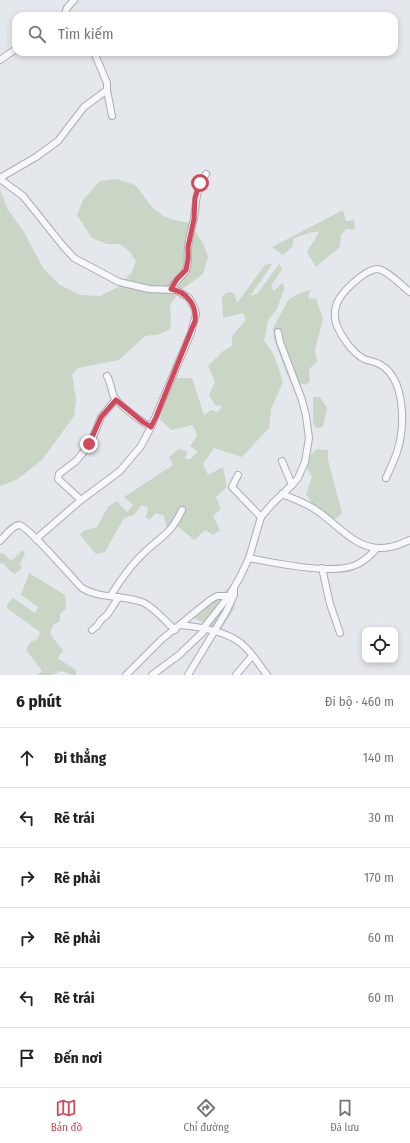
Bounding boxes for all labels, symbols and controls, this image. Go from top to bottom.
search box [12,12,398,56]
icon: search [26,23,48,45]
text: Tìm kiếm [58,25,114,43]
route start [191,174,209,192]
route end [80,435,98,453]
map controls [362,627,398,663]
button: locate [362,627,398,663]
text: 6 phút [16,691,61,712]
text: Đi bộ · 460 m [325,694,394,709]
icon: ahead [16,747,38,769]
text: Đi thẳng [54,749,106,767]
text: 140 m [363,750,394,765]
icon: left [16,807,38,829]
text: Rẽ trái [54,809,95,827]
text: 30 m [368,810,394,825]
icon: right [16,867,38,889]
text: Rẽ phải [54,869,100,887]
text: 170 m [364,870,394,885]
icon: right [16,927,38,949]
text: Rẽ phải [54,929,100,947]
text: 60 m [368,930,394,945]
icon: left [16,987,38,1009]
text: Rẽ trái [54,989,95,1007]
text: 60 m [368,990,394,1005]
icon: arrive [16,1047,38,1069]
text: Đến nơi [54,1049,102,1067]
tab: Bản đồ [51,1097,82,1134]
tab: Chỉ đường [184,1097,229,1134]
tab: Đã lưu [330,1097,359,1134]

